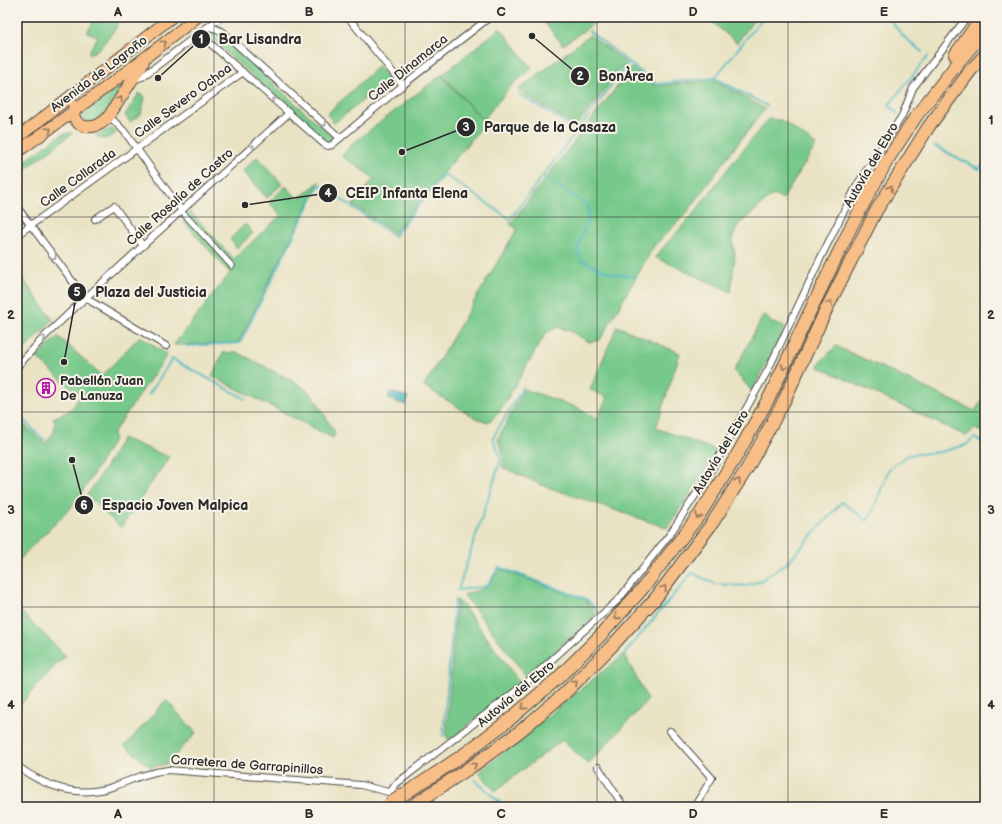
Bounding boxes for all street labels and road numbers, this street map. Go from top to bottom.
street label: Calle Dinamarca [365,31,451,105]
street label: Avenida de Logroño [47,32,151,116]
street label: Calle Severo Ochoa [131,60,235,142]
street label: Autovía del Ebro [840,120,902,210]
street label: Calle Collarada [37,145,119,211]
street label: Calle Rosalía de Castro [123,145,237,249]
street label: Autovía del Ebro [690,407,752,497]
street label: Autovía del Ebro [474,657,558,731]
street label: Carretera de Garrapinillos [170,752,324,778]

